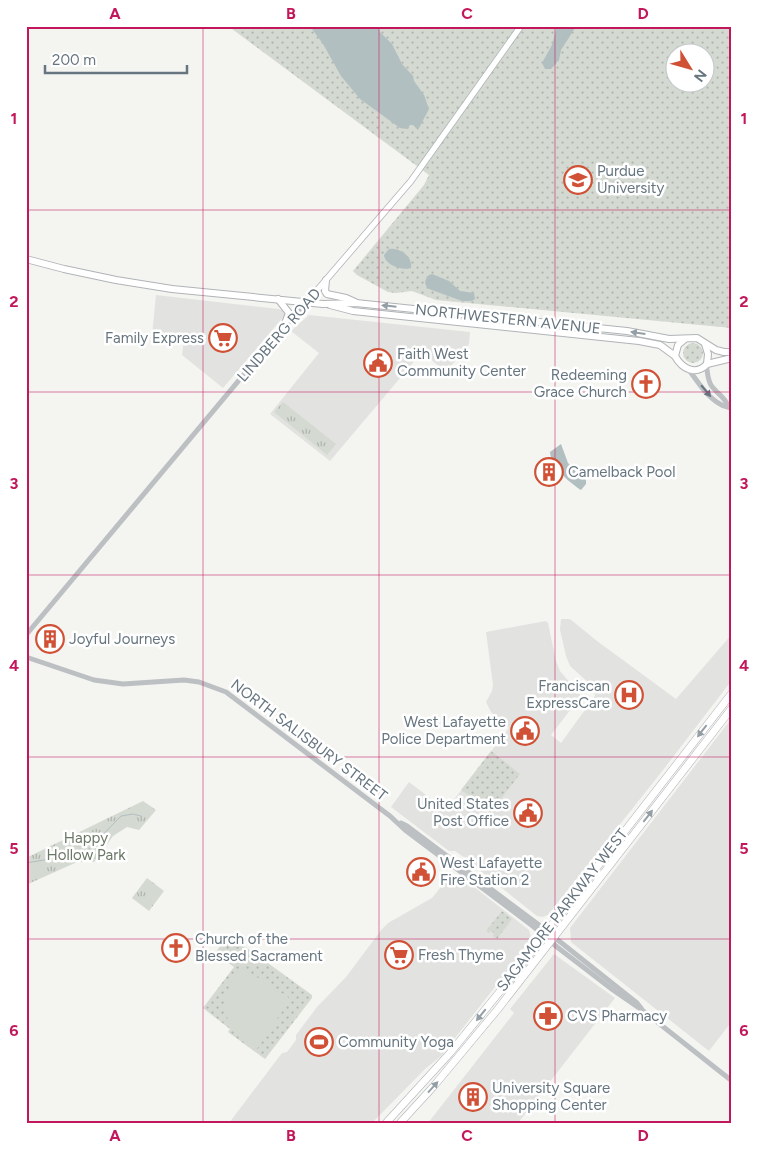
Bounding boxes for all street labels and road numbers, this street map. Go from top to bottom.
street label: LINDBERG ROAD [234,285,324,385]
street label: NORTHWESTERN AVENUE [414,300,602,338]
street label: NORTH SALISBURY STREET [227,675,391,805]
street label: SAGAMORE PARKWAY WEST [493,824,632,995]

